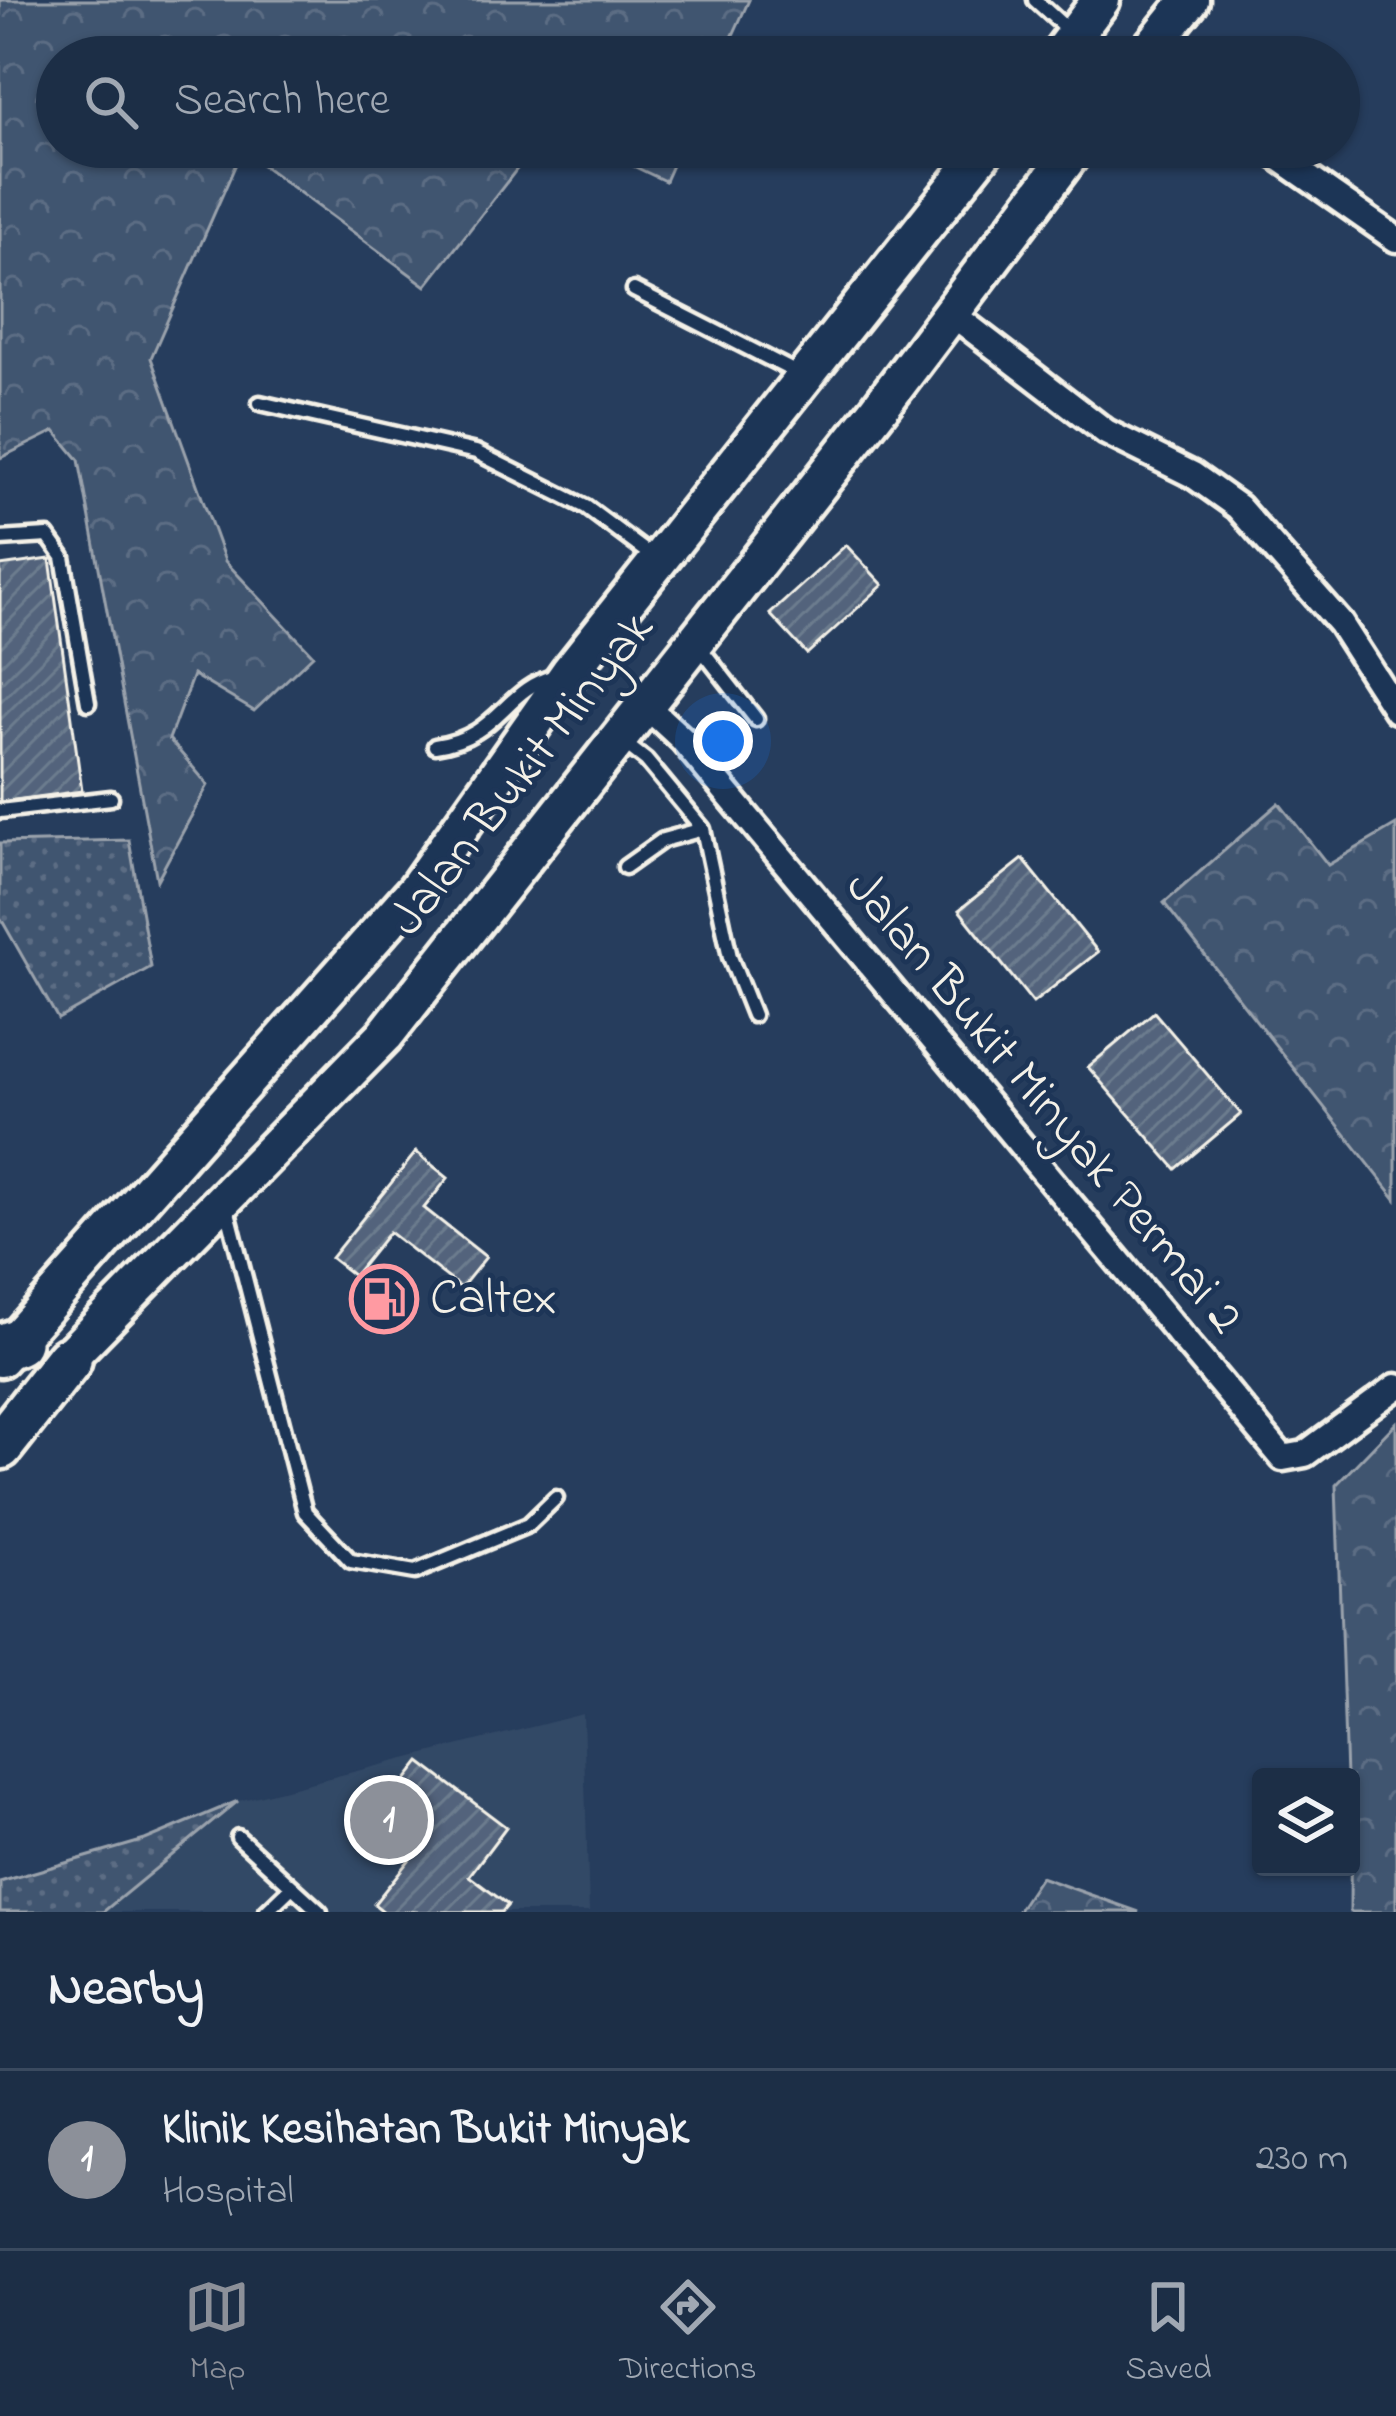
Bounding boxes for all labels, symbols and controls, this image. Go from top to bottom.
search box [36,36,1360,168]
icon: search [78,69,144,135]
text: Search here [174,69,390,135]
street label: Jalan Bukit Minyak [372,596,674,954]
your location [693,711,753,771]
street label: Jalan Bukit Minyak Permai 2 [826,854,1260,1352]
place label: Caltex [430,1262,557,1337]
fuel station icon: Caltex [349,1264,419,1334]
map controls [1252,1768,1360,1876]
button: layers [1252,1768,1360,1876]
pin: 1 [350,1775,428,1865]
text: Nearby [48,1953,204,2028]
text: Klinik Kesihatan Bukit Minyak [162,2098,689,2164]
text: 1 [81,2131,93,2188]
text: 230 m [1256,2131,1348,2188]
text: Hospital [162,2164,294,2221]
tab: Map [184,2274,250,2394]
tab: Directions [619,2274,757,2394]
tab: Saved [1125,2274,1212,2394]

